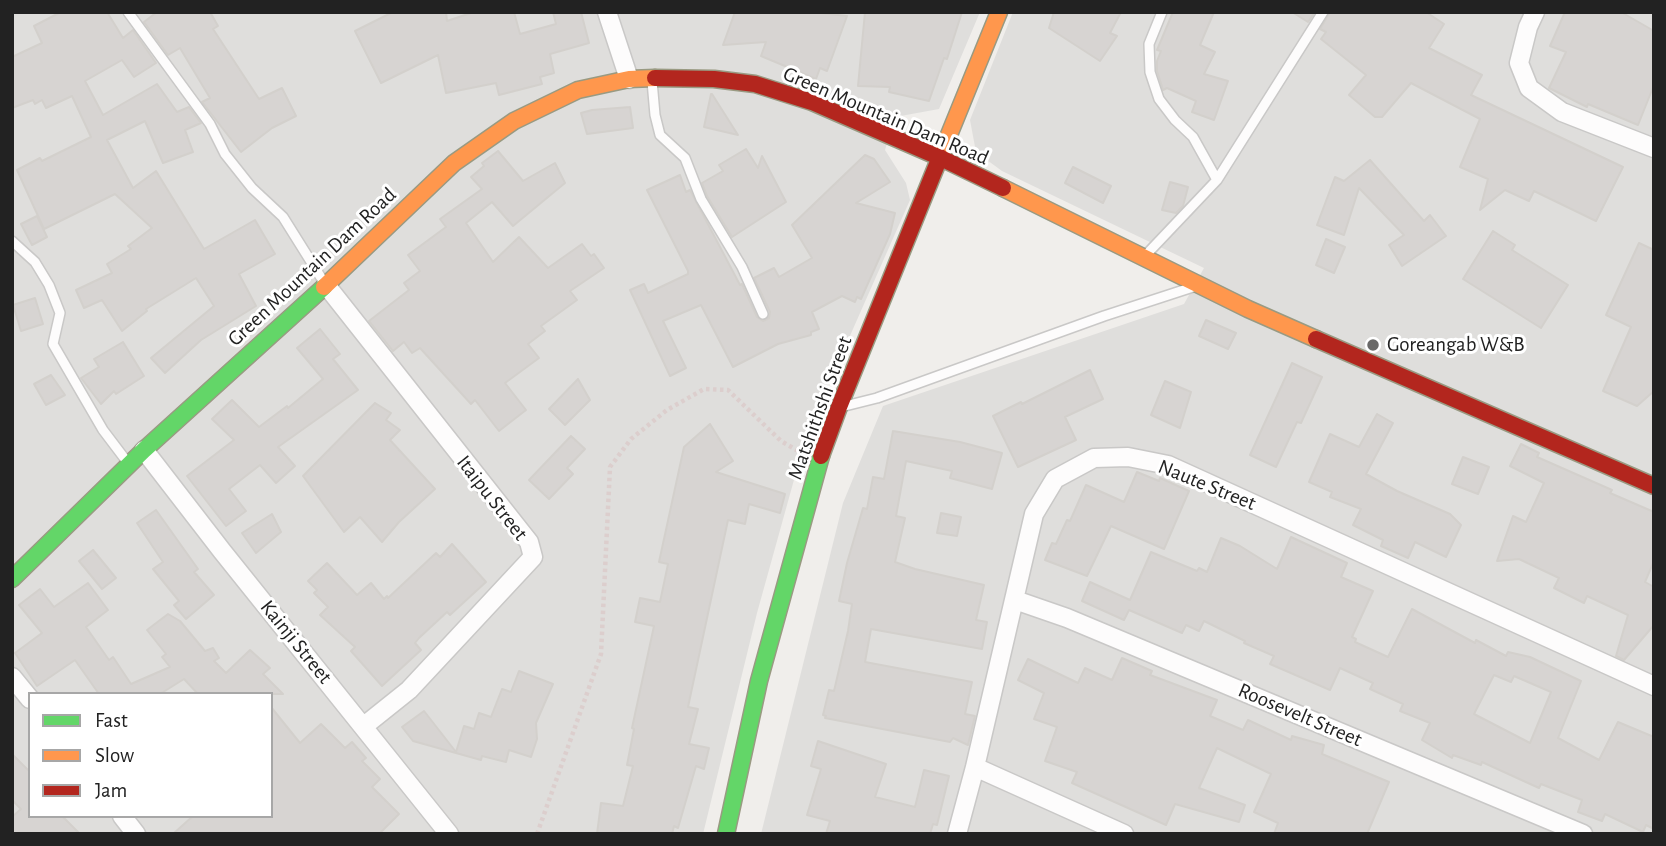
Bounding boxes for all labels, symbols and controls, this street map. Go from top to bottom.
street label: Green Mountain Dam Road [779,61,993,171]
street label: Green Mountain Dam Road [222,182,402,352]
place label: Goreangab W&B [1387,332,1525,358]
street label: Matshithshi Street [782,333,858,483]
marker: Goreangab W&B [1365,337,1381,353]
street label: Itaipu Street [451,450,533,546]
street label: Naute Street [1154,454,1260,516]
street label: Kainji Street [255,595,337,689]
street label: Roosevelt Street [1234,678,1366,752]
legend [28,692,273,818]
text: Fast [95,710,128,731]
text: Slow [95,745,134,766]
text: Jam [95,780,127,801]

